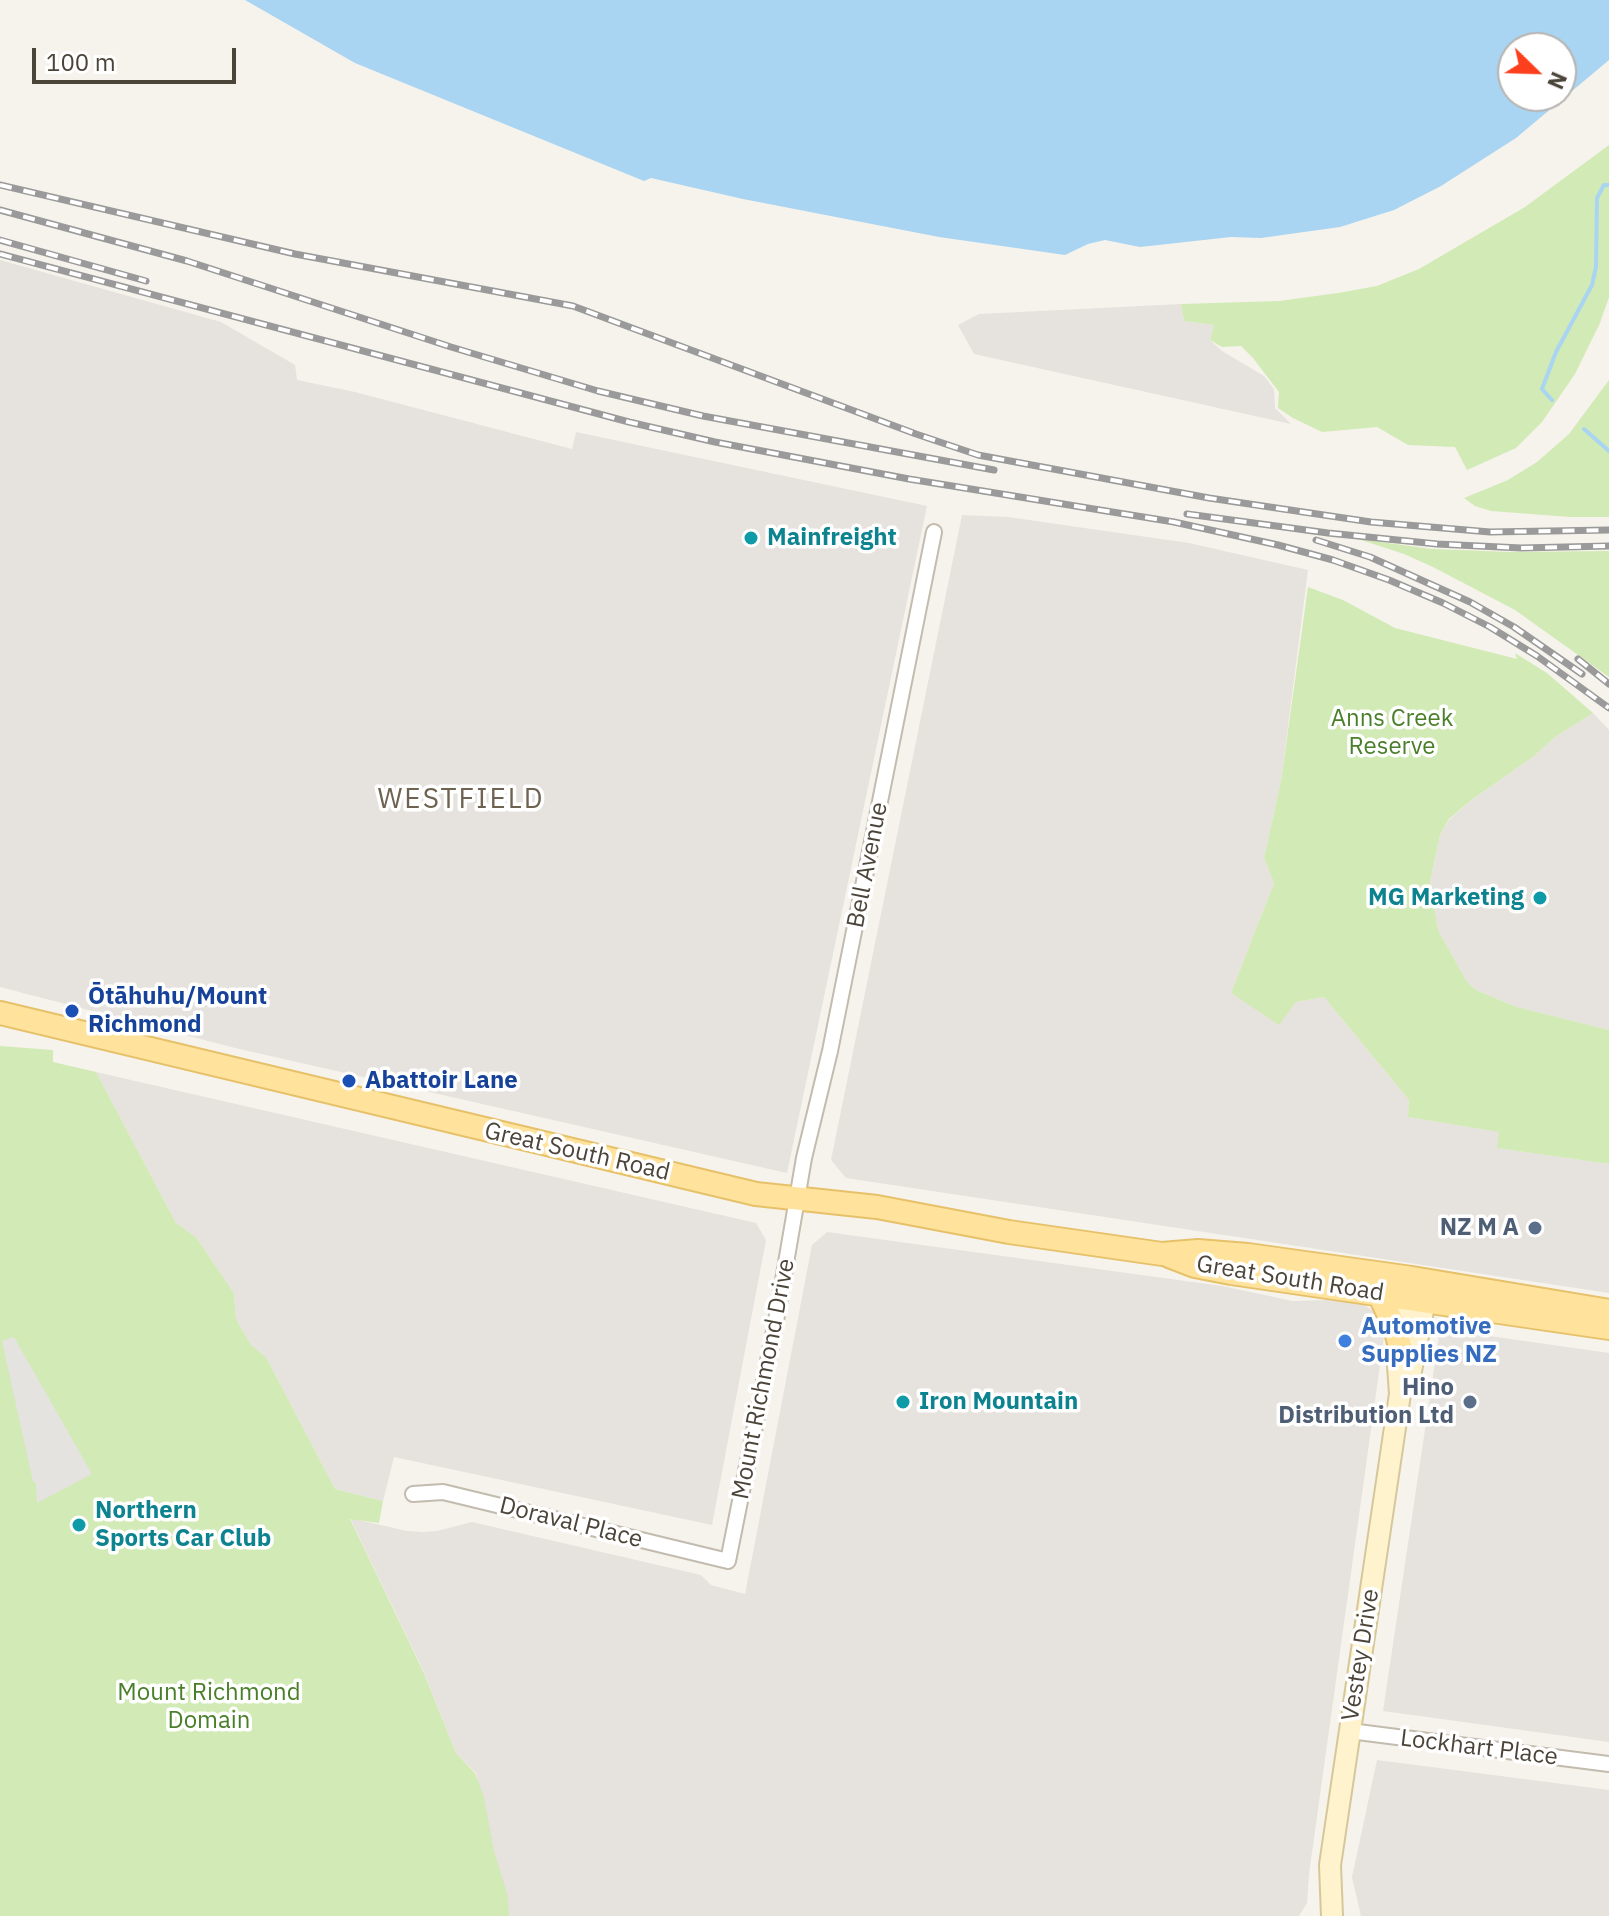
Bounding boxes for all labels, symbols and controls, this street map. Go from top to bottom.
scale bar [36,32,240,82]
north arrow [1497,32,1577,112]
text: 100 m [46,46,116,78]
text: N [1541,68,1574,94]
place label: Mainfreight [767,524,897,552]
marker: Mainfreight [742,529,760,547]
park label: Anns Creek Reserve [1331,705,1453,761]
district label: WESTFIELD [377,783,545,817]
street label: Bell Avenue [842,800,894,930]
place label: MG Marketing [1368,884,1524,912]
marker: MG Marketing [1531,889,1549,907]
place label: Ōtāhuhu/Mount Richmond [88,983,267,1039]
marker: Ōtāhuhu/Mount Richmond [63,1002,81,1020]
place label: Abattoir Lane [365,1067,518,1095]
marker: Abattoir Lane [340,1072,358,1090]
street label: Great South Road [482,1117,672,1187]
place label: NZ M A [1440,1214,1519,1242]
marker: NZ M A [1526,1219,1544,1237]
street label: Great South Road [1194,1250,1386,1308]
street label: Mount Richmond Drive [727,1256,801,1502]
place label: Automotive Supplies NZ [1361,1313,1497,1369]
marker: Automotive Supplies NZ [1336,1332,1354,1350]
place label: Hino Distribution Ltd [1278,1374,1454,1430]
place label: Iron Mountain [919,1388,1078,1416]
marker: Iron Mountain [894,1393,912,1411]
marker: Hino Distribution Ltd [1461,1393,1479,1411]
street label: Doraval Place [496,1491,646,1555]
place label: Northern Sports Car Club [95,1497,271,1553]
marker: Northern Sports Car Club [70,1516,88,1534]
street label: Vestey Drive [1336,1587,1386,1723]
park label: Mount Richmond Domain [117,1679,301,1735]
street label: Lockhart Place [1399,1724,1559,1772]

